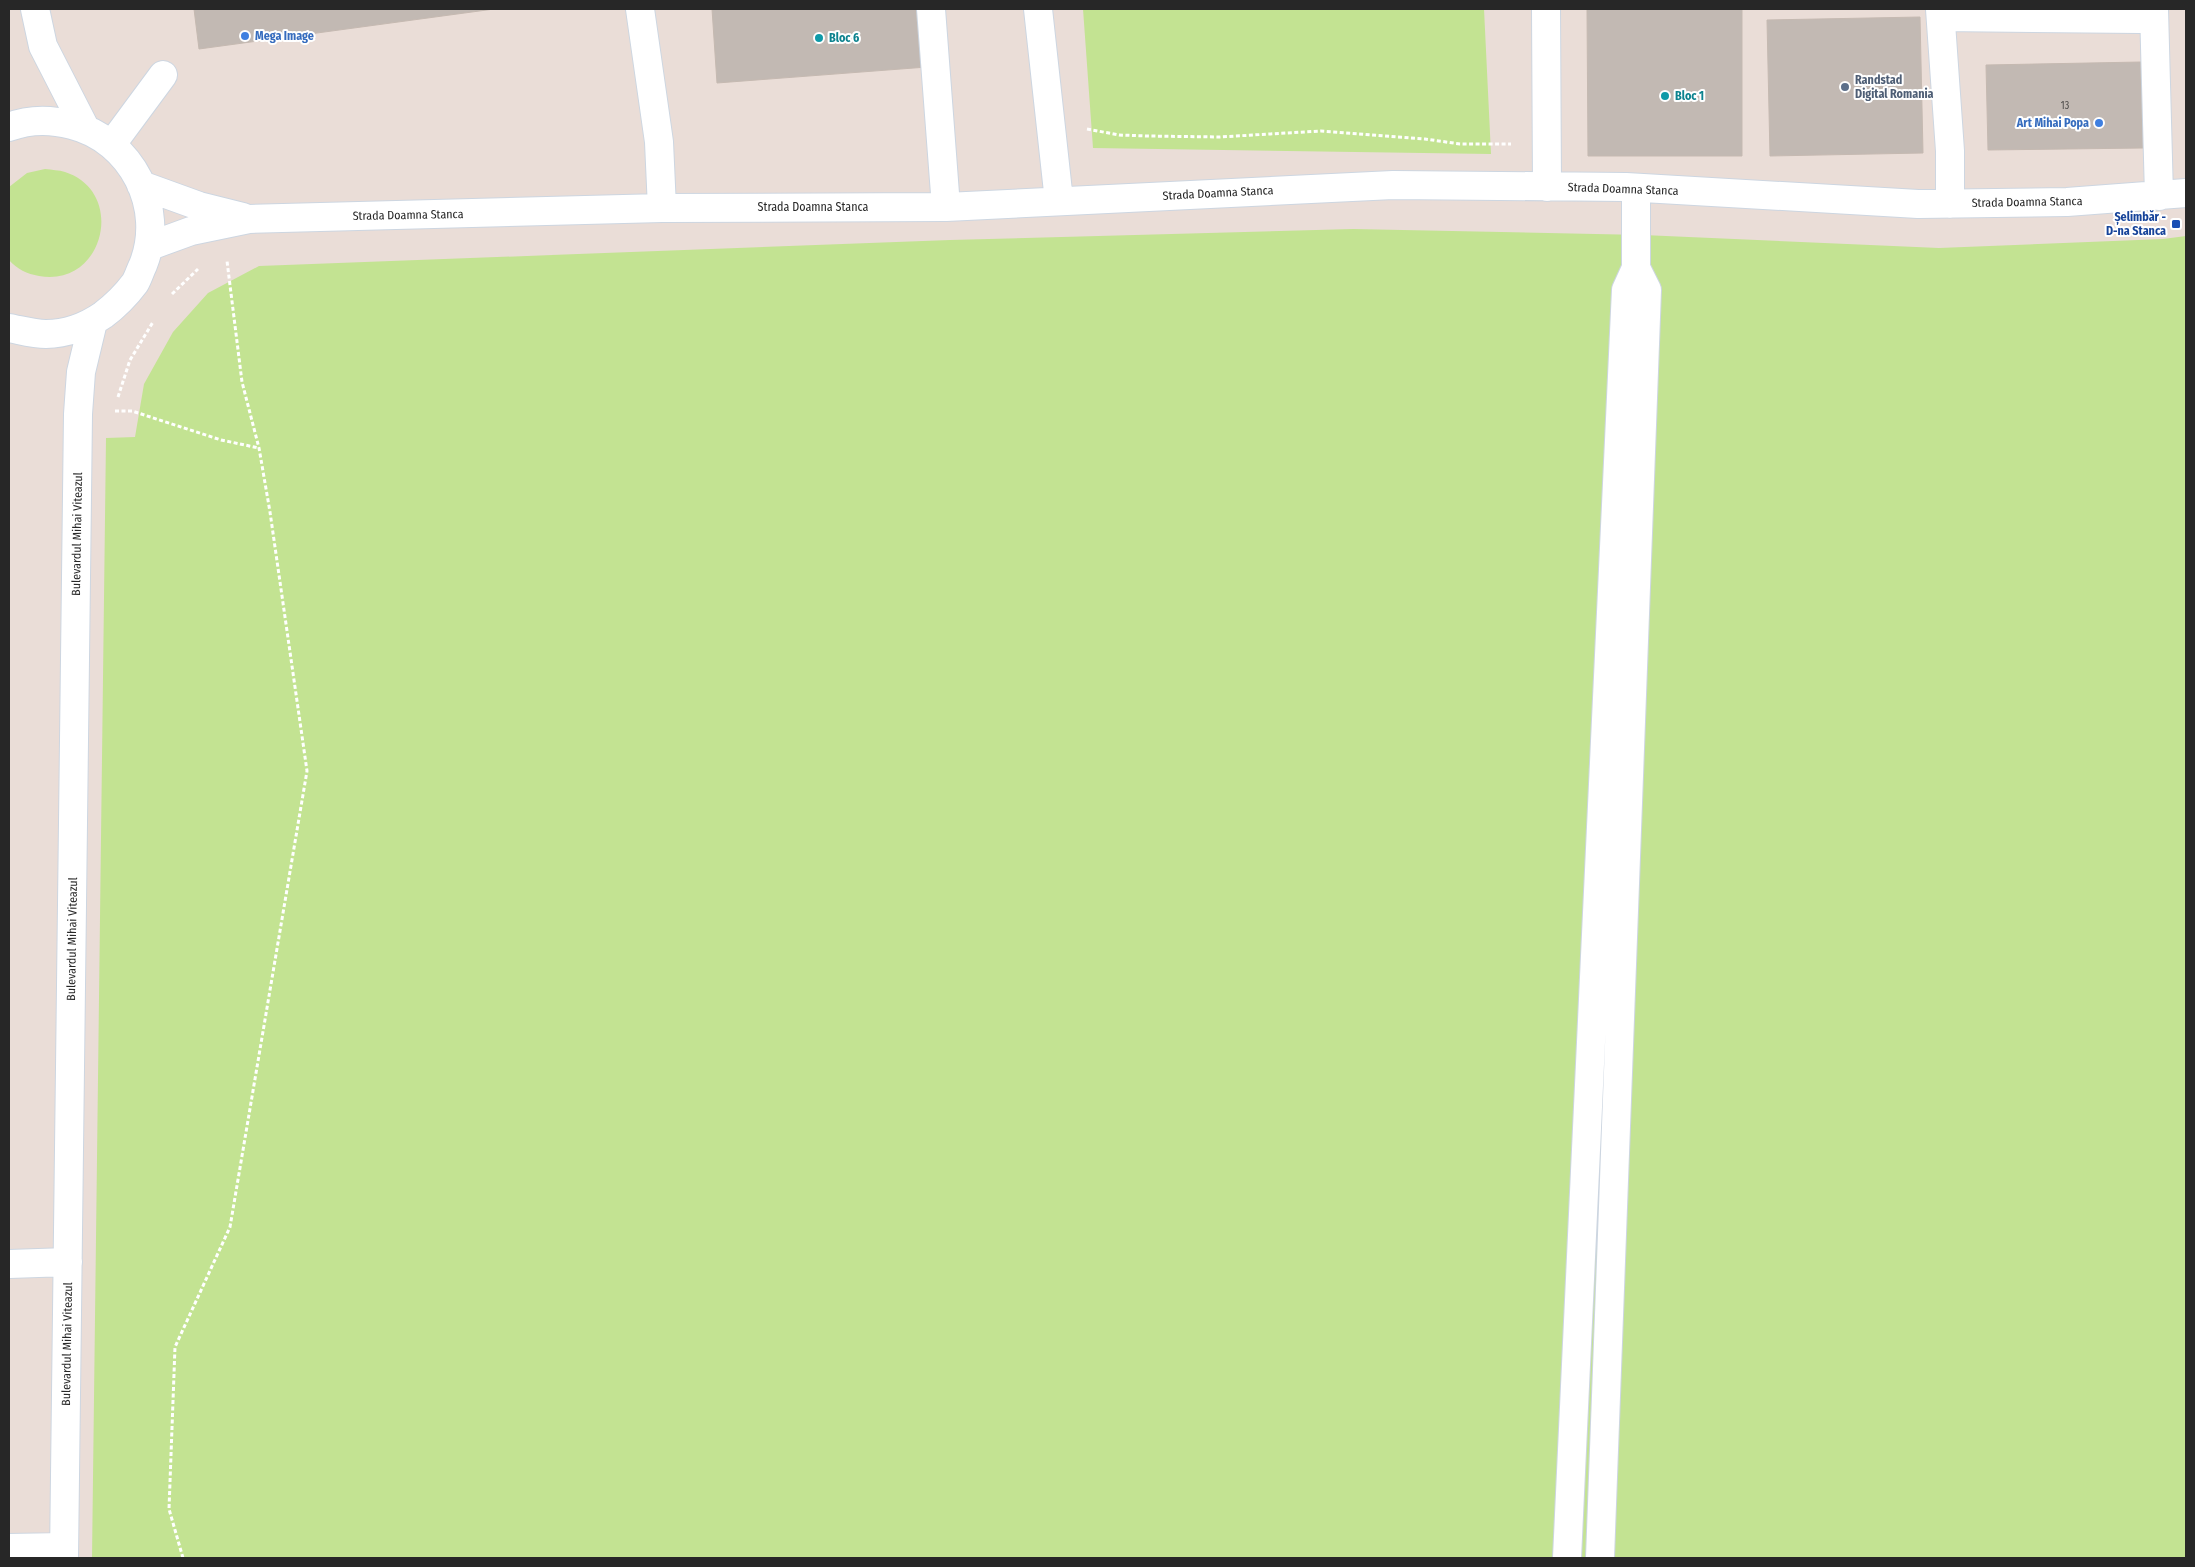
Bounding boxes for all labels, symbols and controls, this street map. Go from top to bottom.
place label: Mega Image [255,29,314,43]
marker: Mega Image [239,30,251,42]
place label: Bloc 6 [829,31,859,45]
marker: Bloc 6 [813,32,825,44]
place label: Randstad Digital Romania [1855,73,1934,101]
marker: Randstad Digital Romania [1839,81,1851,93]
place label: Bloc 1 [1675,89,1704,103]
marker: Bloc 1 [1659,90,1671,102]
house number: 13 [2061,100,2070,112]
place label: Art Mihai Popa [2016,116,2089,130]
marker: Art Mihai Popa [2093,117,2105,129]
street label: Strada Doamna Stanca [1567,180,1679,198]
street label: Strada Doamna Stanca [1162,183,1274,203]
street label: Strada Doamna Stanca [1971,194,2083,210]
street label: Strada Doamna Stanca [758,200,869,214]
street label: Strada Doamna Stanca [352,207,464,223]
place label: Șelimbăr - D-na Stanca [2106,209,2166,238]
marker: Șelimbăr - D-na Stanca [2170,218,2182,230]
street label: Bulevardul Mihai Viteazul [69,472,85,596]
street label: Bulevardul Mihai Viteazul [64,877,80,1001]
street label: Bulevardul Mihai Viteazul [59,1282,75,1406]

